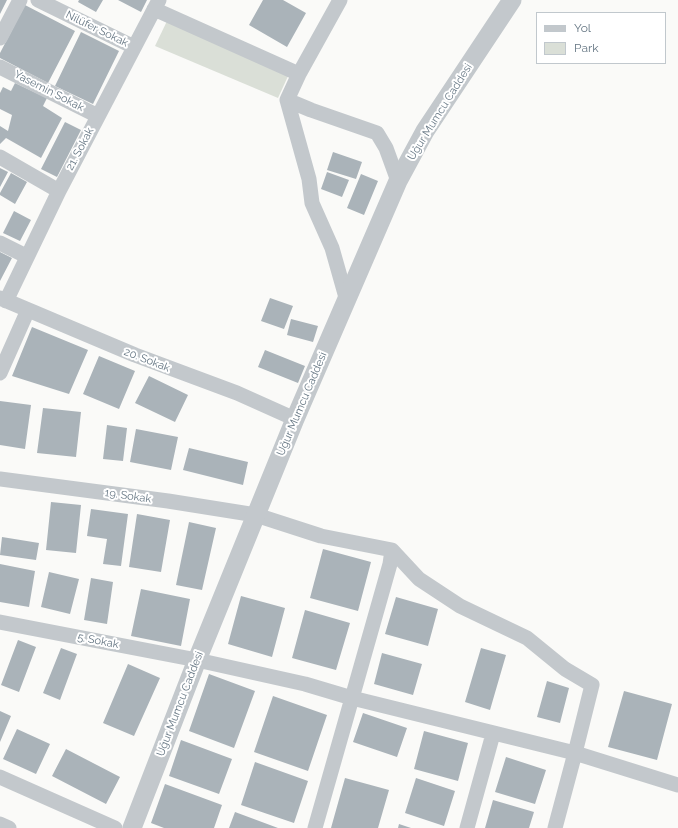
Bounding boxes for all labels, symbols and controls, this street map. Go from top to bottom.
street label: Nilüfer Sokak [64,8,130,50]
legend [536,12,666,64]
text: Yol [574,21,591,35]
text: Park [574,41,599,55]
street label: Uğur Mumcu Caddesi [405,61,475,163]
street label: Yasemin Sokak [12,68,86,114]
street label: 21. Sokak [63,126,97,172]
street label: 20. Sokak [122,345,172,375]
street label: Uğur Mumcu Caddesi [274,350,330,458]
street label: 19. Sokak [104,486,152,506]
street label: 5. Sokak [76,631,120,651]
street label: Uğur Mumcu Caddesi [154,650,206,758]

